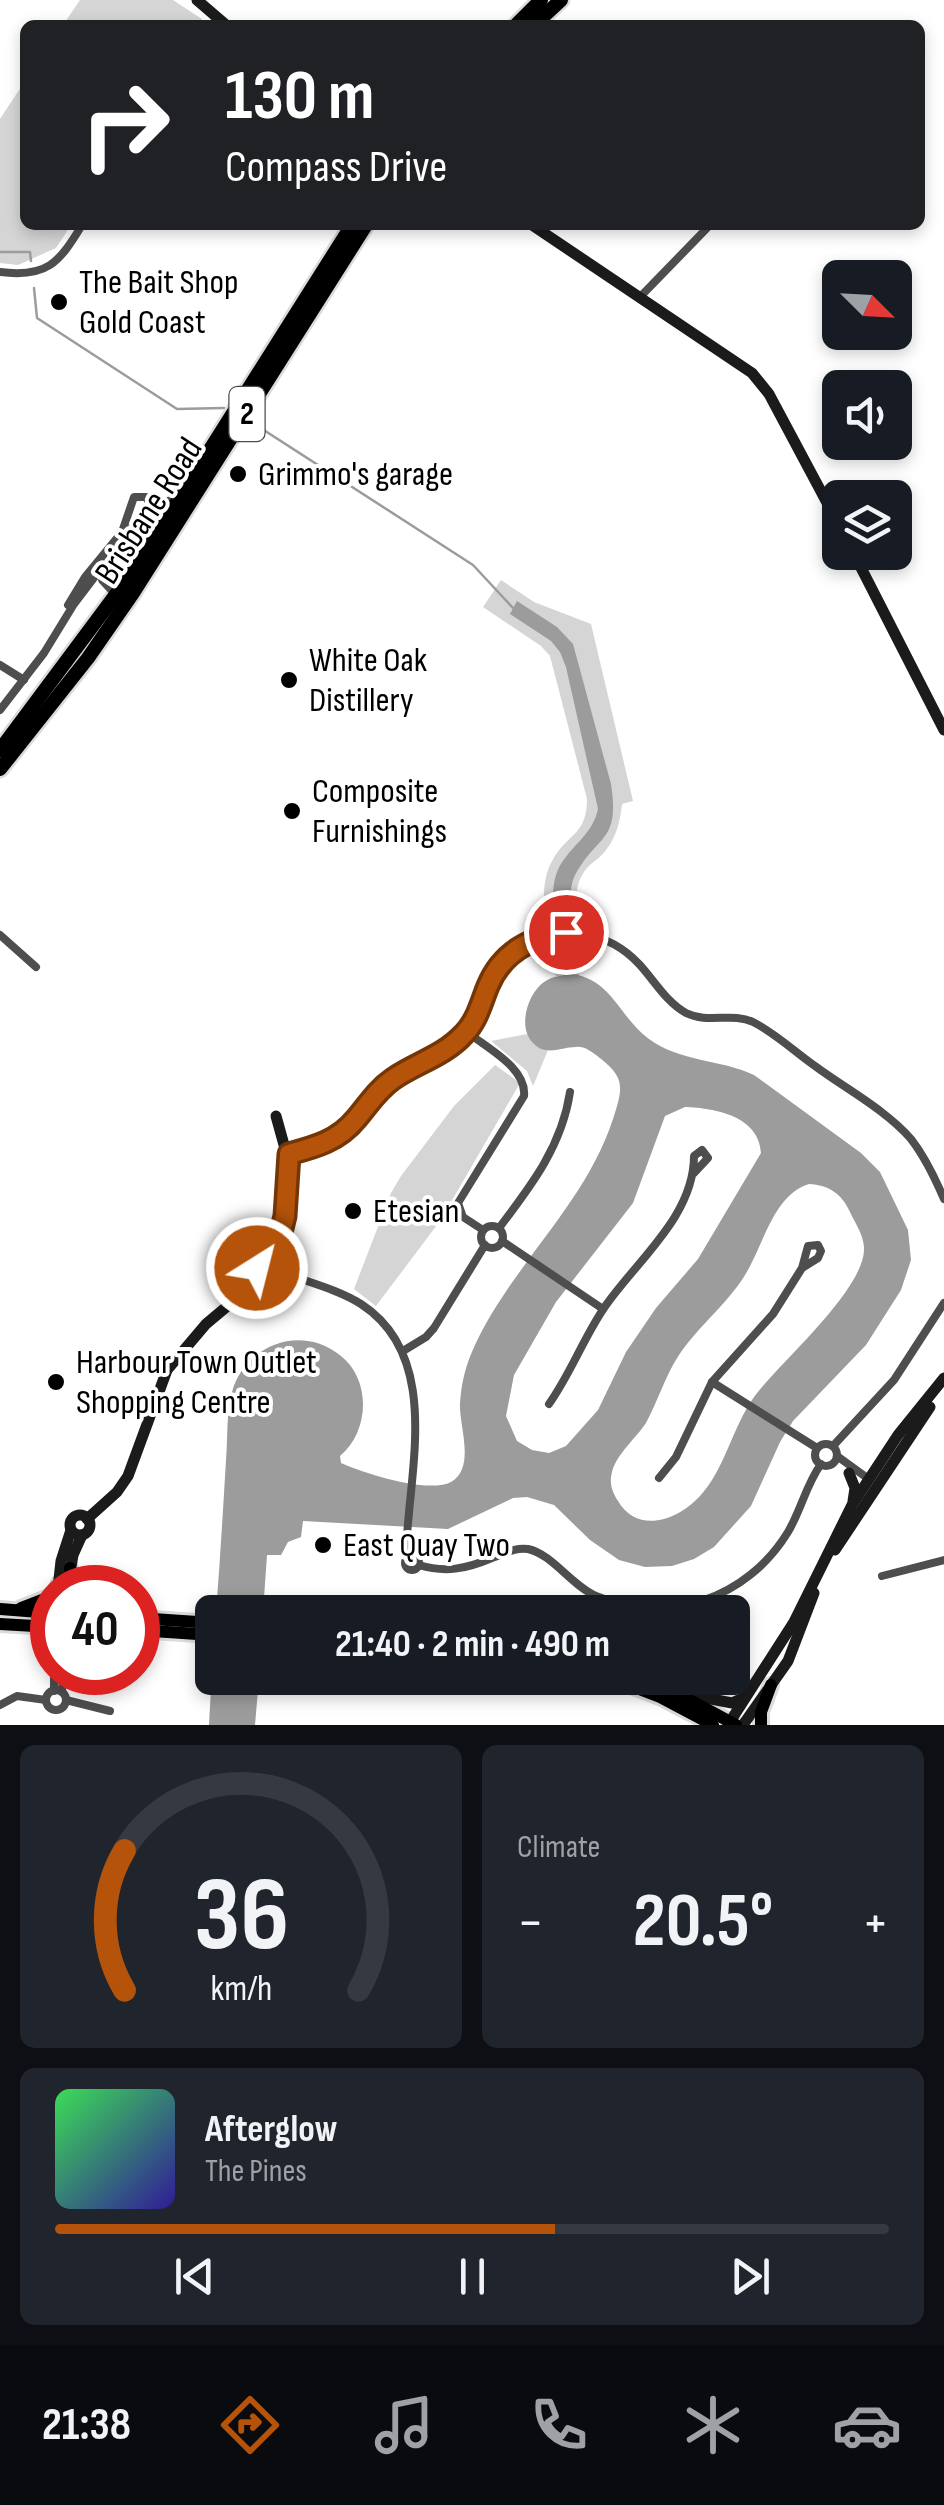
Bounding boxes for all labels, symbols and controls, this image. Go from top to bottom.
text: 130 m [225,55,374,139]
icon: right [60,60,190,190]
text: Compass Drive [225,140,447,195]
north arrow [822,260,912,350]
map controls [822,260,912,570]
place label: The Bait Shop Gold Coast [79,261,238,344]
marker: The Bait Shop Gold Coast [48,291,70,313]
button: sound [822,370,912,460]
road number: 2 [230,387,264,441]
street label: Brisbane Road [86,430,212,592]
place label: Grimmo's garage [258,453,453,496]
marker: Grimmo's garage [227,463,249,485]
button: layers [822,480,912,570]
place label: White Oak Distillery [309,639,428,722]
marker: White Oak Distillery [278,669,300,691]
place label: Composite Furnishings [312,770,447,853]
marker: Composite Furnishings [281,800,303,822]
pin [524,890,609,975]
icon: arrive [539,905,594,960]
place label: Etesian [373,1190,460,1233]
marker: Etesian [342,1200,364,1222]
position arrow [205,1216,309,1320]
place label: Harbour Town Outlet Shopping Centre [76,1341,317,1424]
marker: Harbour Town Outlet Shopping Centre [45,1371,67,1393]
place label: East Quay Two [343,1524,510,1567]
marker: East Quay Two [312,1534,334,1556]
speed limit sign: 40 [30,1565,160,1695]
text: 21:40 · 2 min · 490 m [335,1622,610,1667]
text: Climate [517,1828,600,1867]
text: 36 [193,1854,289,1979]
text: 20.5° [633,1877,773,1968]
text: − [517,1890,544,1957]
text: + [862,1890,889,1957]
text: km/h [210,1968,272,2011]
text: Afterglow [205,2107,338,2152]
text: The Pines [205,2152,307,2191]
icon: previous [167,2249,222,2304]
icon: pause [445,2249,500,2304]
icon: next [723,2249,778,2304]
icon: directions [215,2390,285,2460]
icon: music [369,2390,439,2460]
icon: phone [524,2390,594,2460]
icon: climate [678,2390,748,2460]
icon: car [832,2390,902,2460]
text: 21:38 [42,2398,131,2453]

